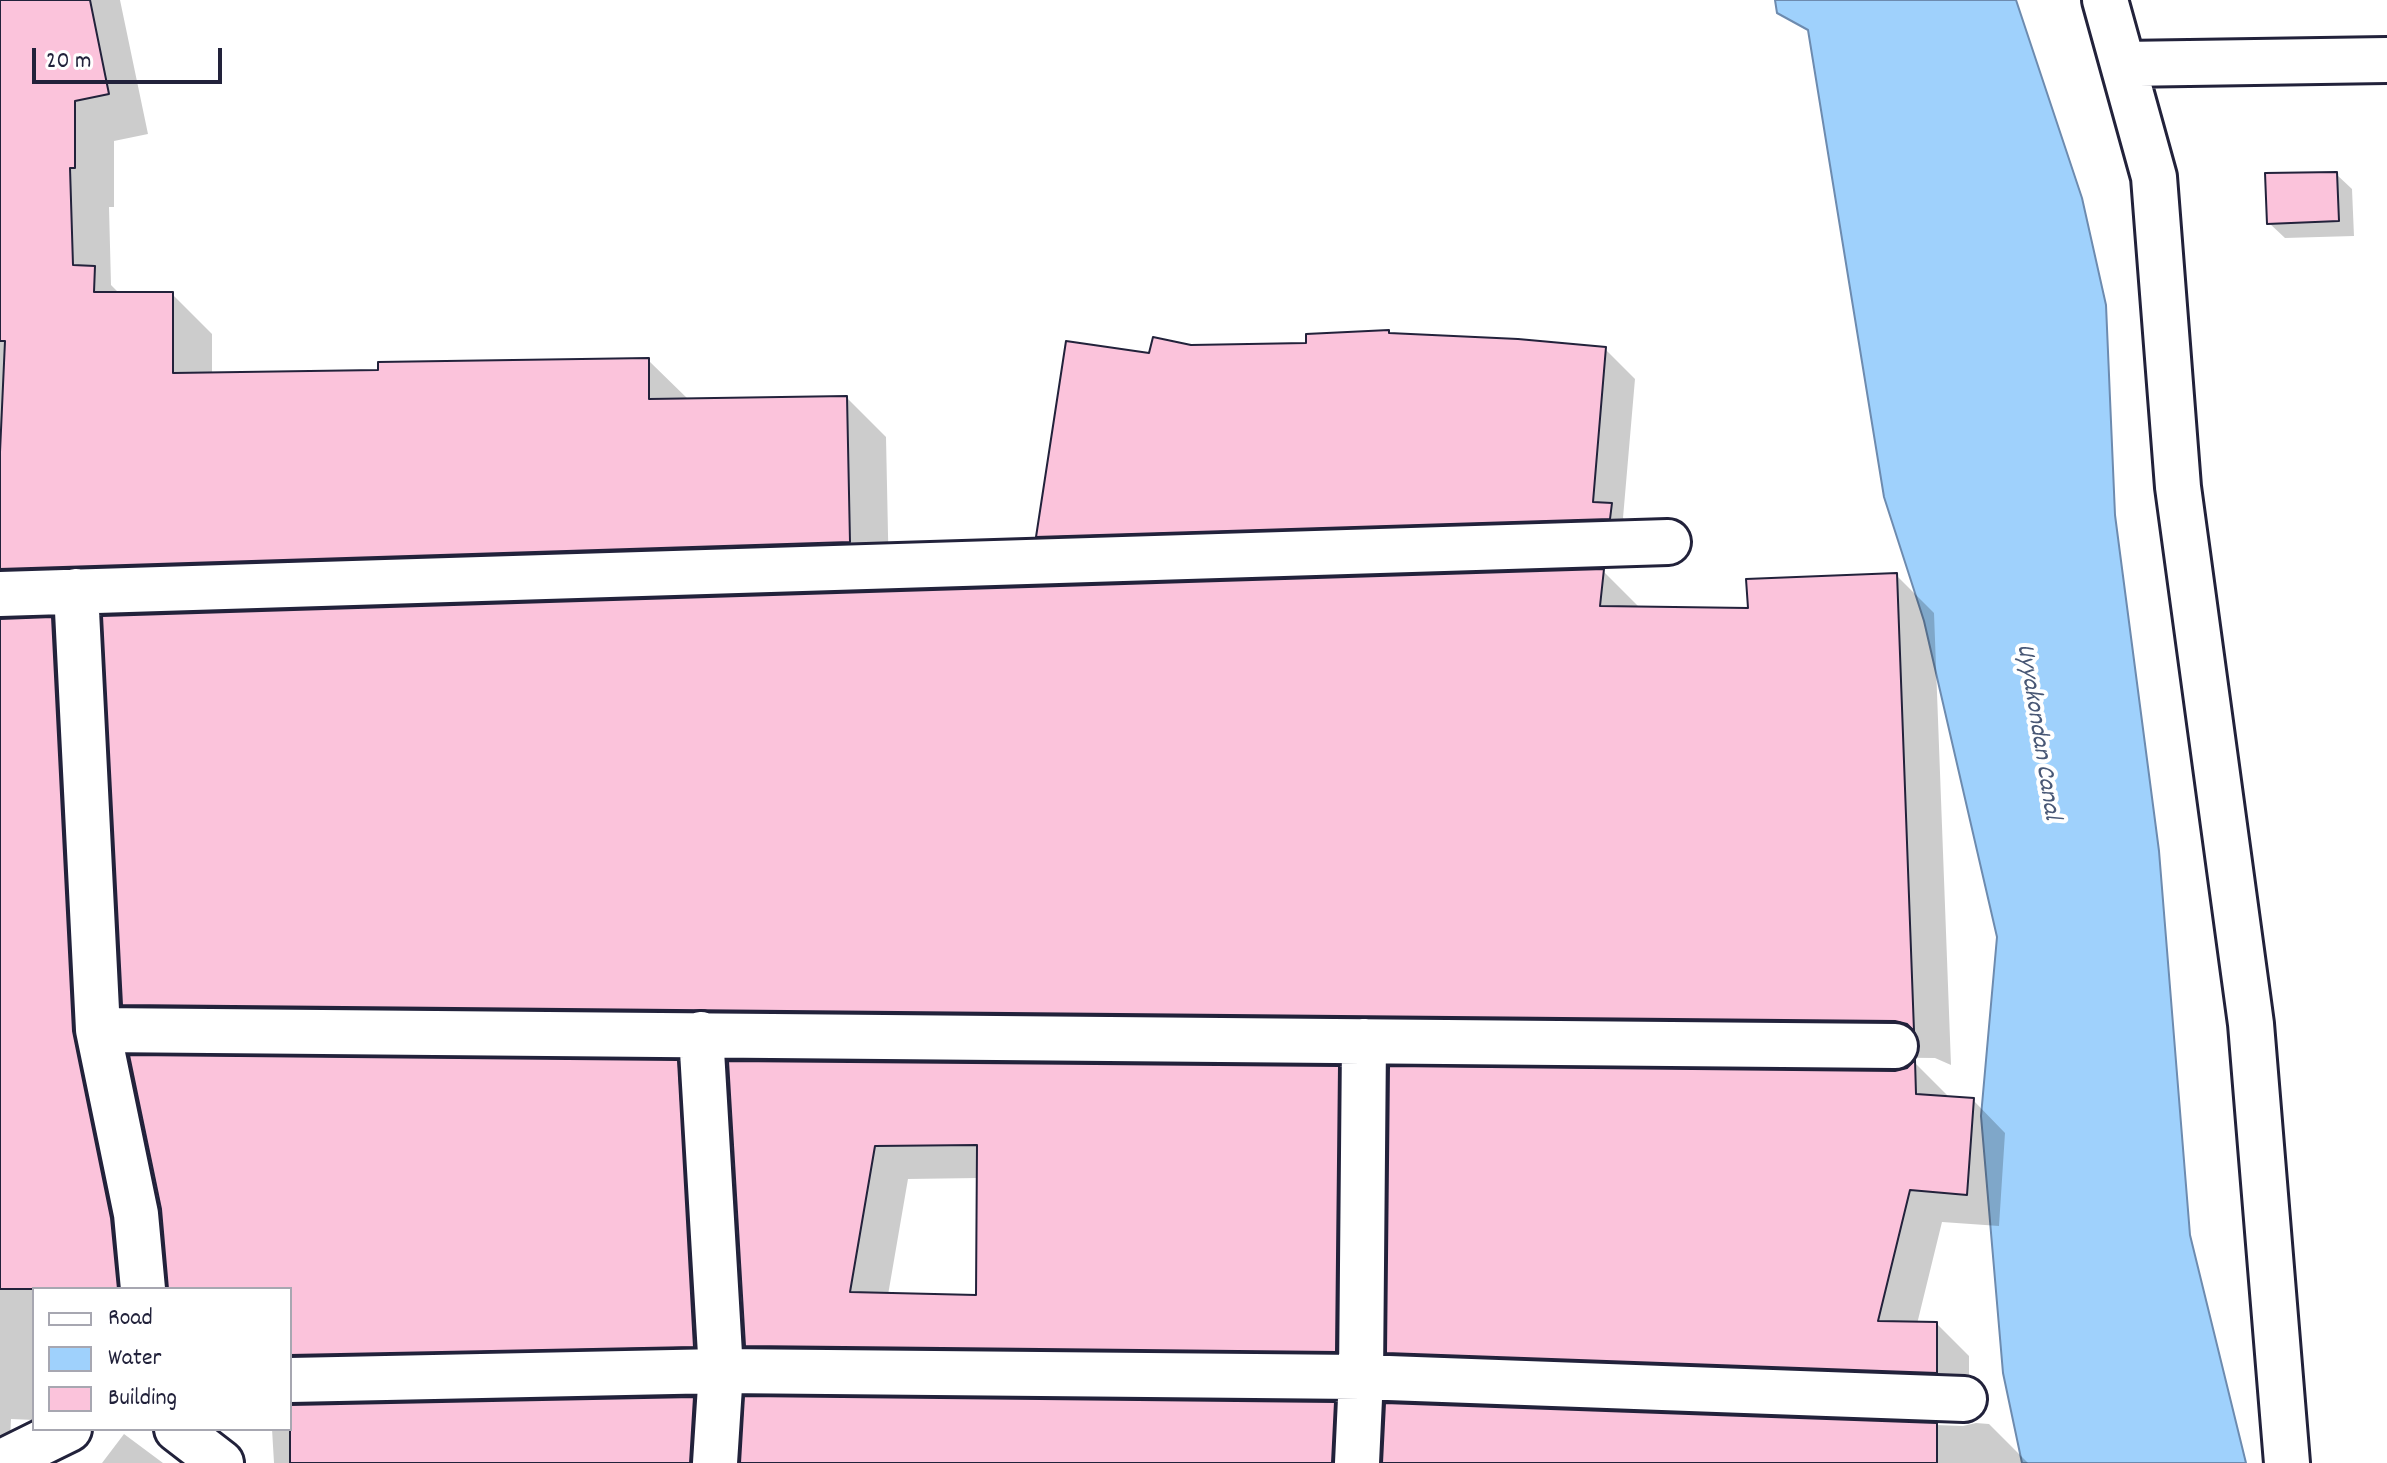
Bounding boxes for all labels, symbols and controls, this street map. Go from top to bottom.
scale bar [36,32,226,82]
text: 20 m [46,45,92,79]
water label: Uyyakondan Canal [2007,642,2065,822]
legend [32,1287,292,1431]
text: Road [108,1302,153,1336]
text: Water [108,1342,161,1376]
text: Building [108,1382,177,1416]

